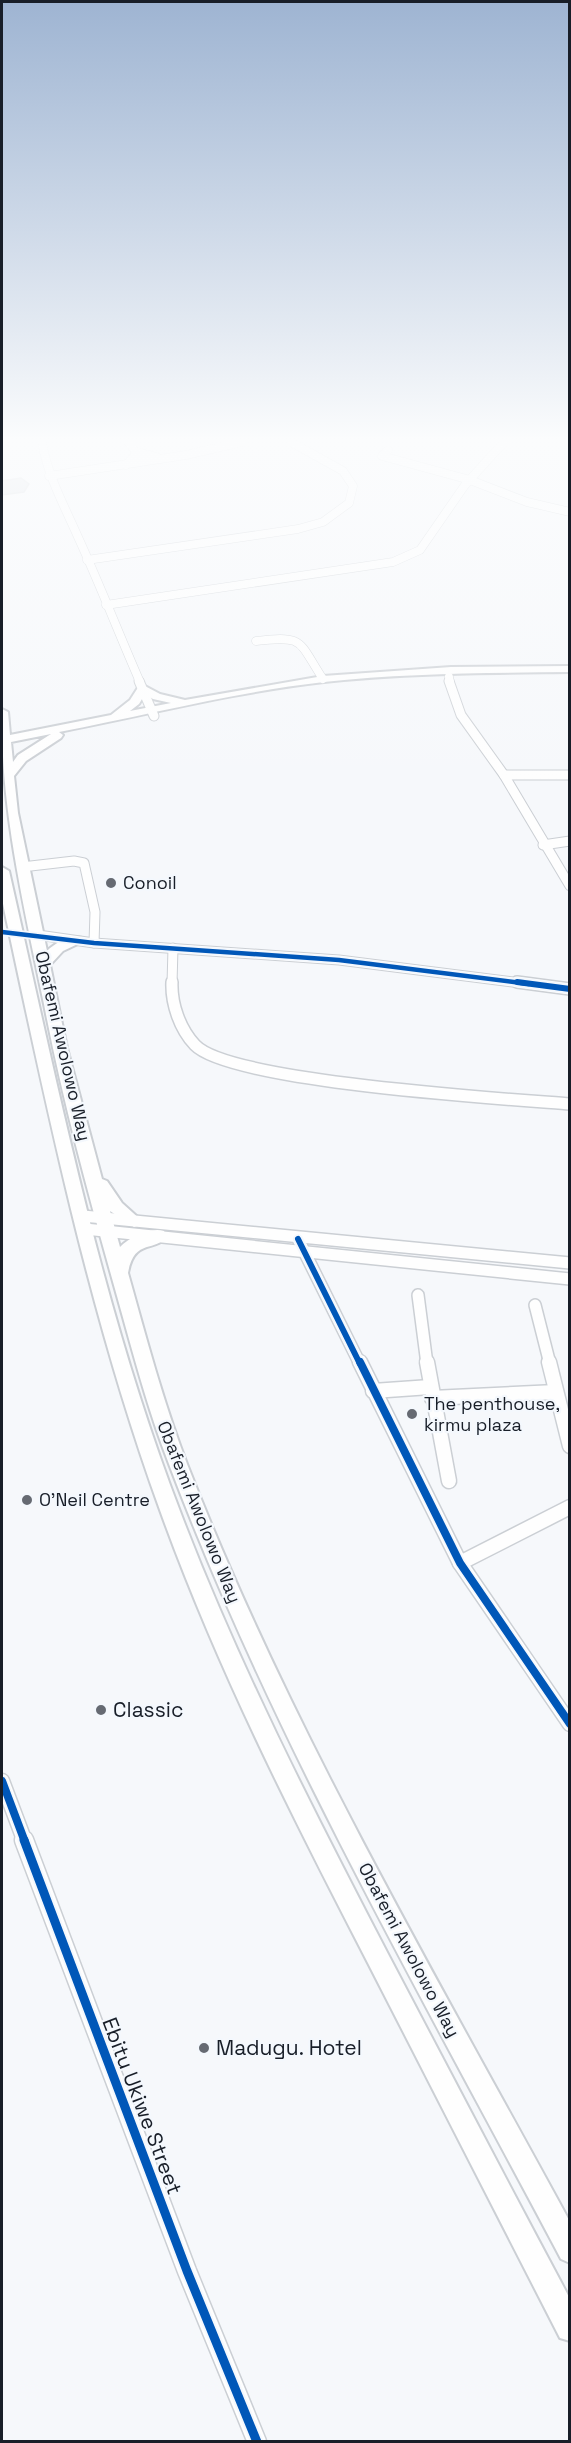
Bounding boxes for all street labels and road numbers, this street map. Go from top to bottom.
street label: Obafemi Awolowo Way [30,949,97,1143]
street label: Obafemi Awolowo Way [152,1417,247,1606]
street label: Obafemi Awolowo Way [354,1859,465,2041]
street label: Ebitu Ukiwe Street [96,2013,189,2198]

